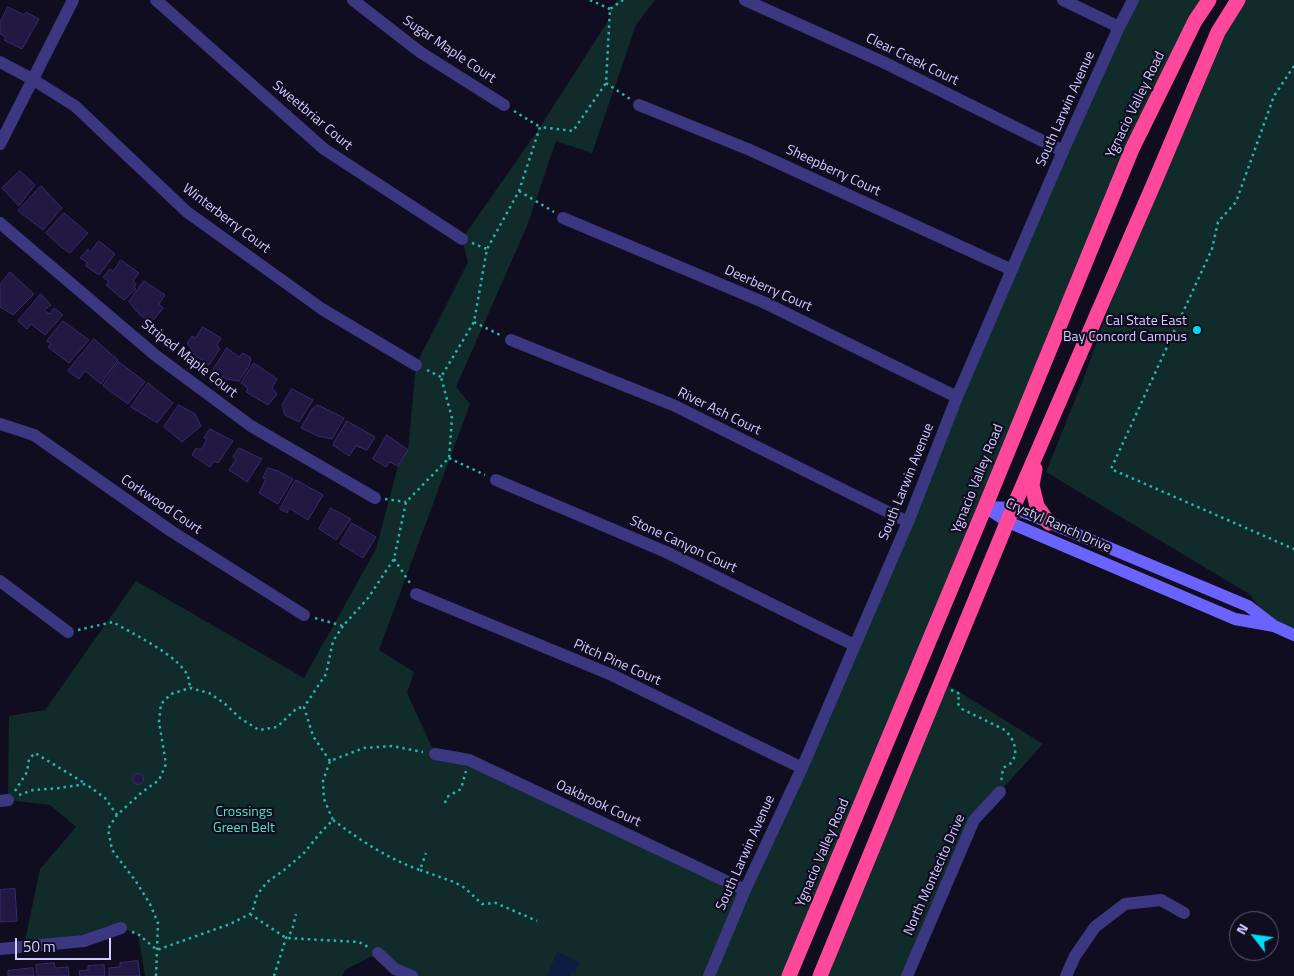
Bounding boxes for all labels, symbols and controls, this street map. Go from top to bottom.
street label: Sugar Maple Court [399,13,499,87]
street label: Clear Creek Court [863,30,961,90]
street label: South Larwin Avenue [1033,49,1099,169]
street label: Ygnacio Valley Road [1103,49,1169,161]
street label: Sweetbriar Court [269,78,355,154]
street label: Sheepberry Court [783,142,883,200]
street label: Winterberry Court [179,180,273,258]
street label: Deerberry Court [722,262,814,316]
place label: Cal State East Bay Concord Campus [1063,314,1187,347]
street label: Striped Maple Court [138,316,240,402]
marker: Cal State East Bay Concord Campus [1191,324,1203,336]
street label: River Ash Court [675,385,763,439]
street label: South Larwin Avenue [876,421,938,543]
street label: Ygnacio Valley Road [948,422,1008,536]
street label: Corkwood Court [117,472,205,538]
street label: Crystyl Ranch Drive [1002,495,1114,557]
street label: Stone Canyon Court [627,513,739,577]
street label: Pitch Pine Court [571,636,663,690]
street label: Oakbrook Court [553,777,643,831]
street label: South Larwin Avenue [713,793,779,913]
street label: Ygnacio Valley Road [793,796,853,910]
park label: Crossings Green Belt [213,805,275,838]
street label: North Montecito Drive [901,812,969,938]
north arrow [1229,911,1279,961]
text: N [1230,919,1253,938]
scale bar [18,928,114,960]
text: 50 m [23,935,56,958]

